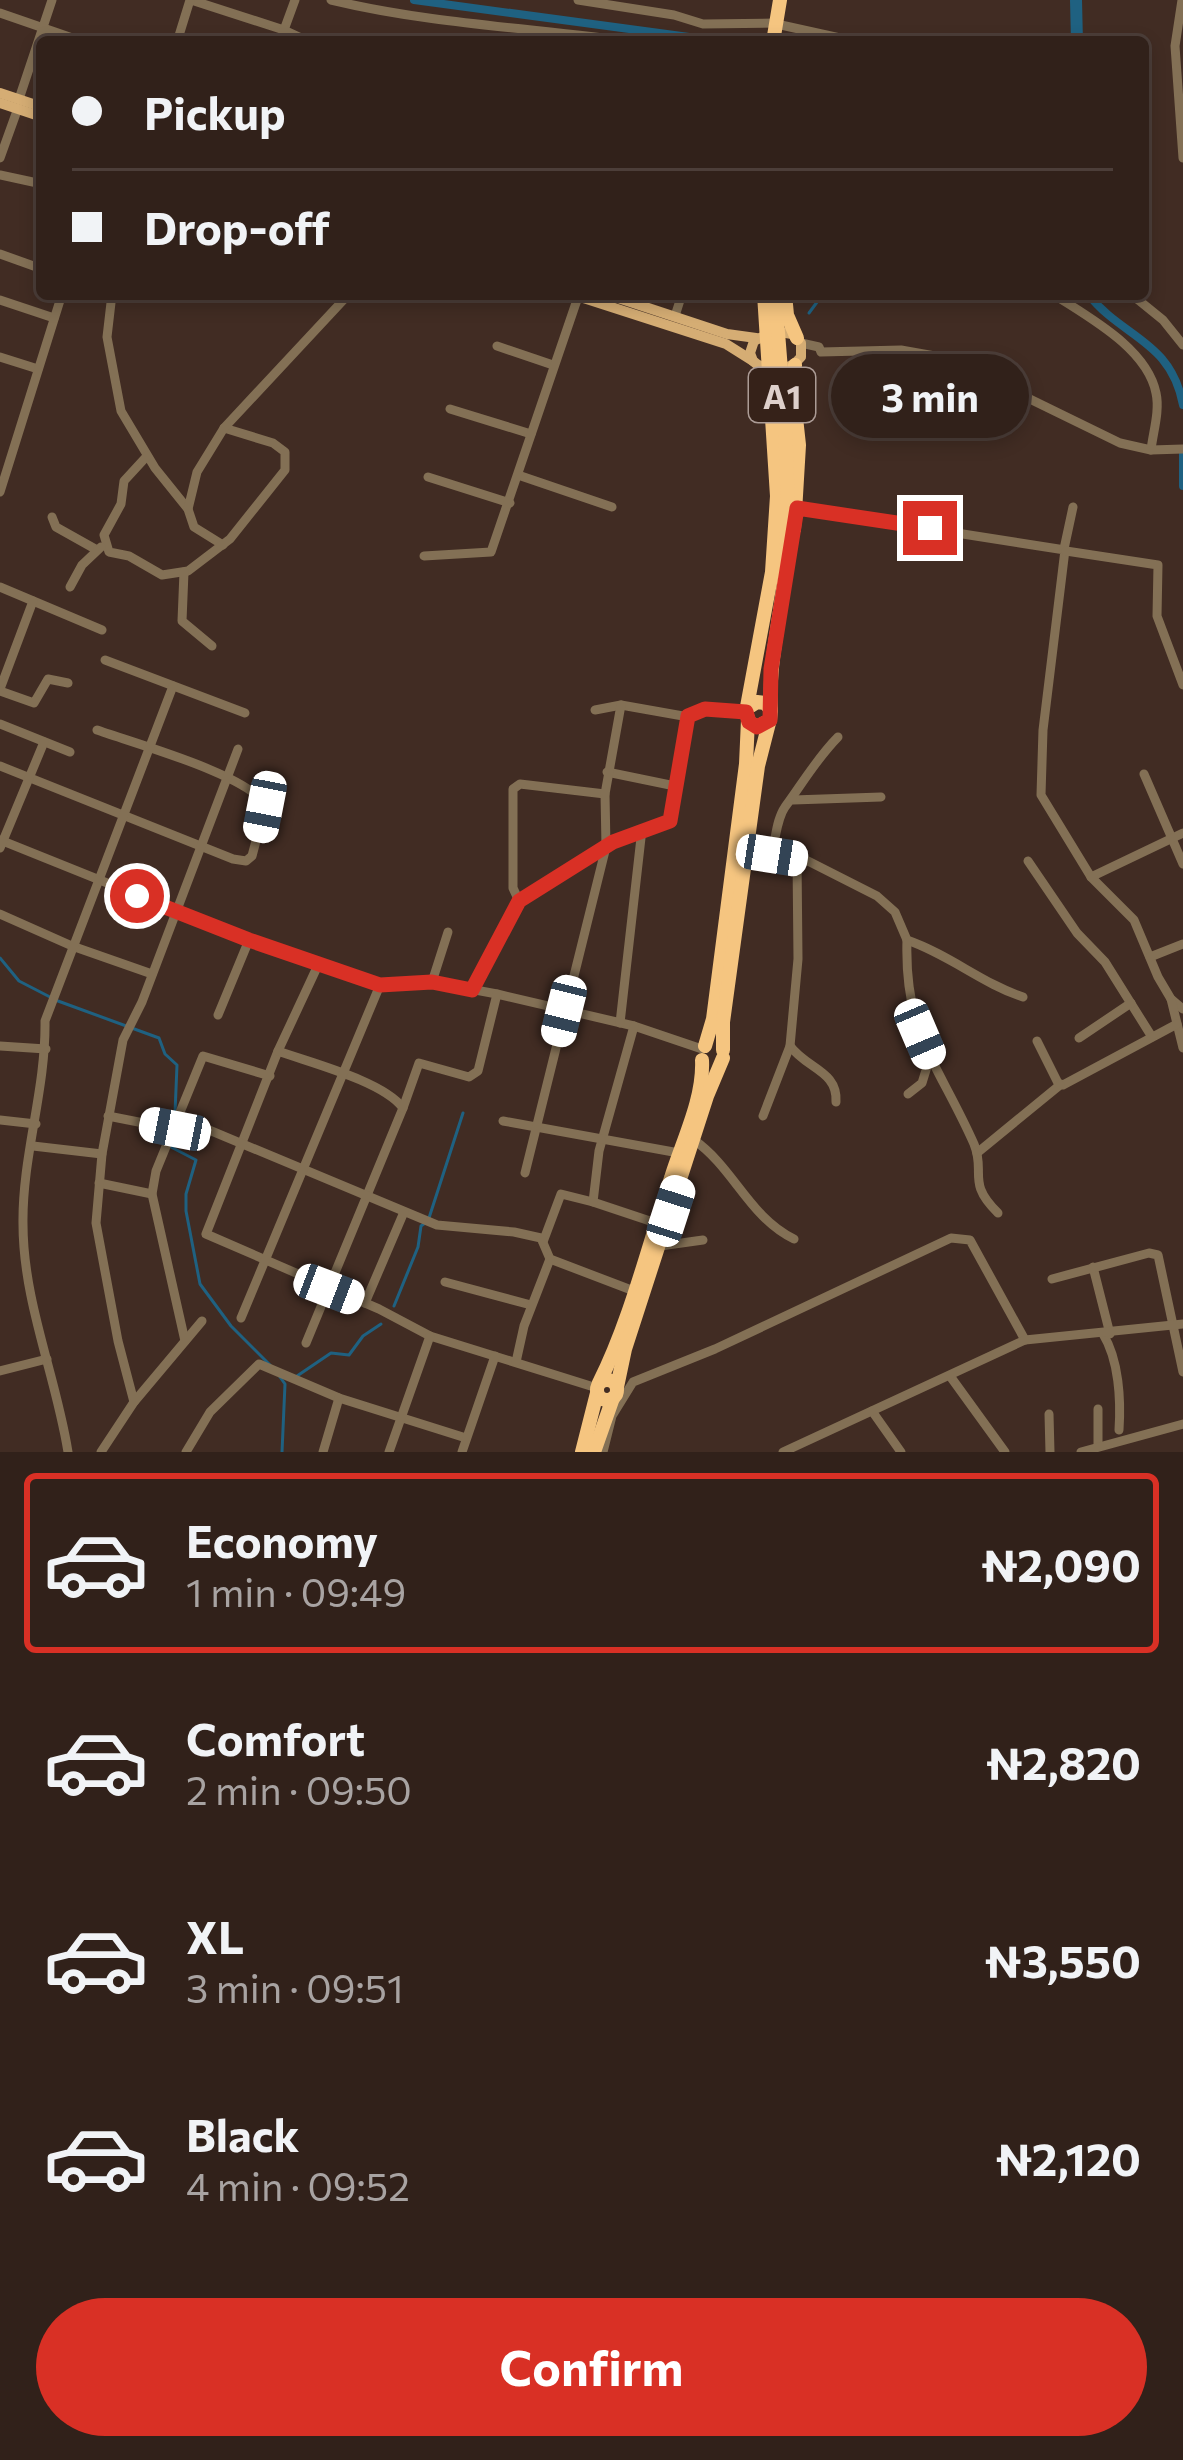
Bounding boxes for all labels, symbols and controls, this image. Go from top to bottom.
text: Pickup [144,84,286,139]
text: Drop-off [144,199,330,254]
callout: 3 min [831,354,1029,438]
road number: A1 [749,368,815,422]
text: 3 min [881,372,979,420]
route end [903,501,957,555]
car [240,768,290,846]
car [734,832,810,878]
route start [110,869,164,923]
car [538,972,590,1050]
car [889,994,951,1074]
car [136,1104,214,1154]
car [643,1171,699,1251]
car [289,1259,369,1319]
icon: car [42,1509,150,1617]
text: Economy [186,1512,378,1567]
text: ₦2,090 [981,1536,1141,1591]
text: 1 min · 09:49 [186,1567,406,1615]
icon: car [42,1707,150,1815]
text: Comfort [186,1710,365,1765]
text: ₦2,820 [986,1734,1141,1789]
text: 2 min · 09:50 [186,1765,412,1813]
icon: car [42,1905,150,2013]
text: XL [186,1908,244,1963]
text: ₦3,550 [985,1932,1141,1987]
text: 3 min · 09:51 [186,1963,404,2011]
icon: car [42,2103,150,2211]
text: Black [186,2106,299,2161]
text: ₦2,120 [996,2130,1141,2185]
text: 4 min · 09:52 [186,2161,410,2209]
button: Confirm [36,2298,1147,2436]

